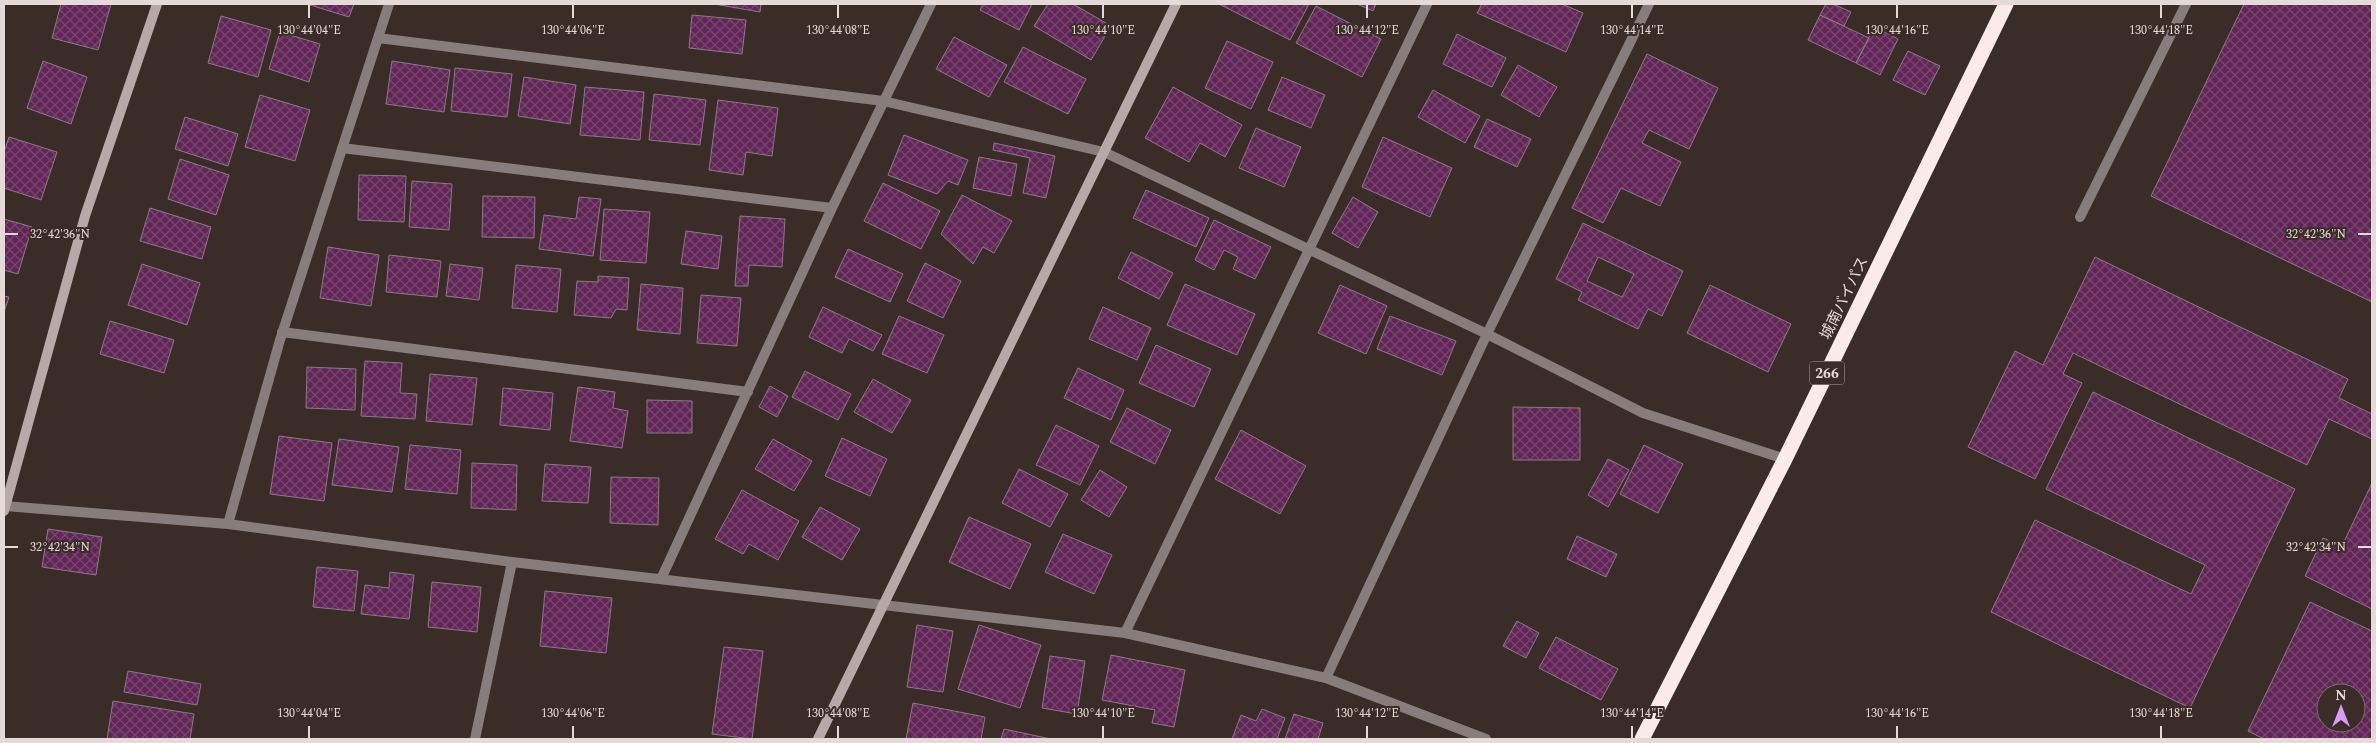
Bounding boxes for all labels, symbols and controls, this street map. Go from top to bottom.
text: 130°44'04"E [277,21,341,40]
text: 130°44'06"E [541,21,605,40]
text: 130°44'08"E [806,21,870,40]
text: 130°44'10"E [1071,21,1135,40]
text: 130°44'12"E [1335,21,1399,40]
text: 130°44'14"E [1600,21,1664,40]
text: 130°44'16"E [1865,21,1929,40]
text: 130°44'18"E [2129,21,2193,40]
text: 32°42'36"N [30,225,90,244]
text: 32°42'36"N [2286,225,2346,244]
street label: 城南バイパス [1814,253,1874,344]
road number: 266 [1810,362,1844,384]
text: 32°42'34"N [30,538,90,557]
text: 32°42'34"N [2286,538,2346,557]
north arrow [2316,683,2366,733]
text: N [2335,685,2347,706]
text: 130°44'04"E [277,704,341,723]
text: 130°44'06"E [541,704,605,723]
text: 130°44'08"E [806,704,870,723]
text: 130°44'10"E [1071,704,1135,723]
text: 130°44'12"E [1335,704,1399,723]
text: 130°44'14"E [1600,704,1664,723]
text: 130°44'16"E [1865,704,1929,723]
text: 130°44'18"E [2129,704,2193,723]

